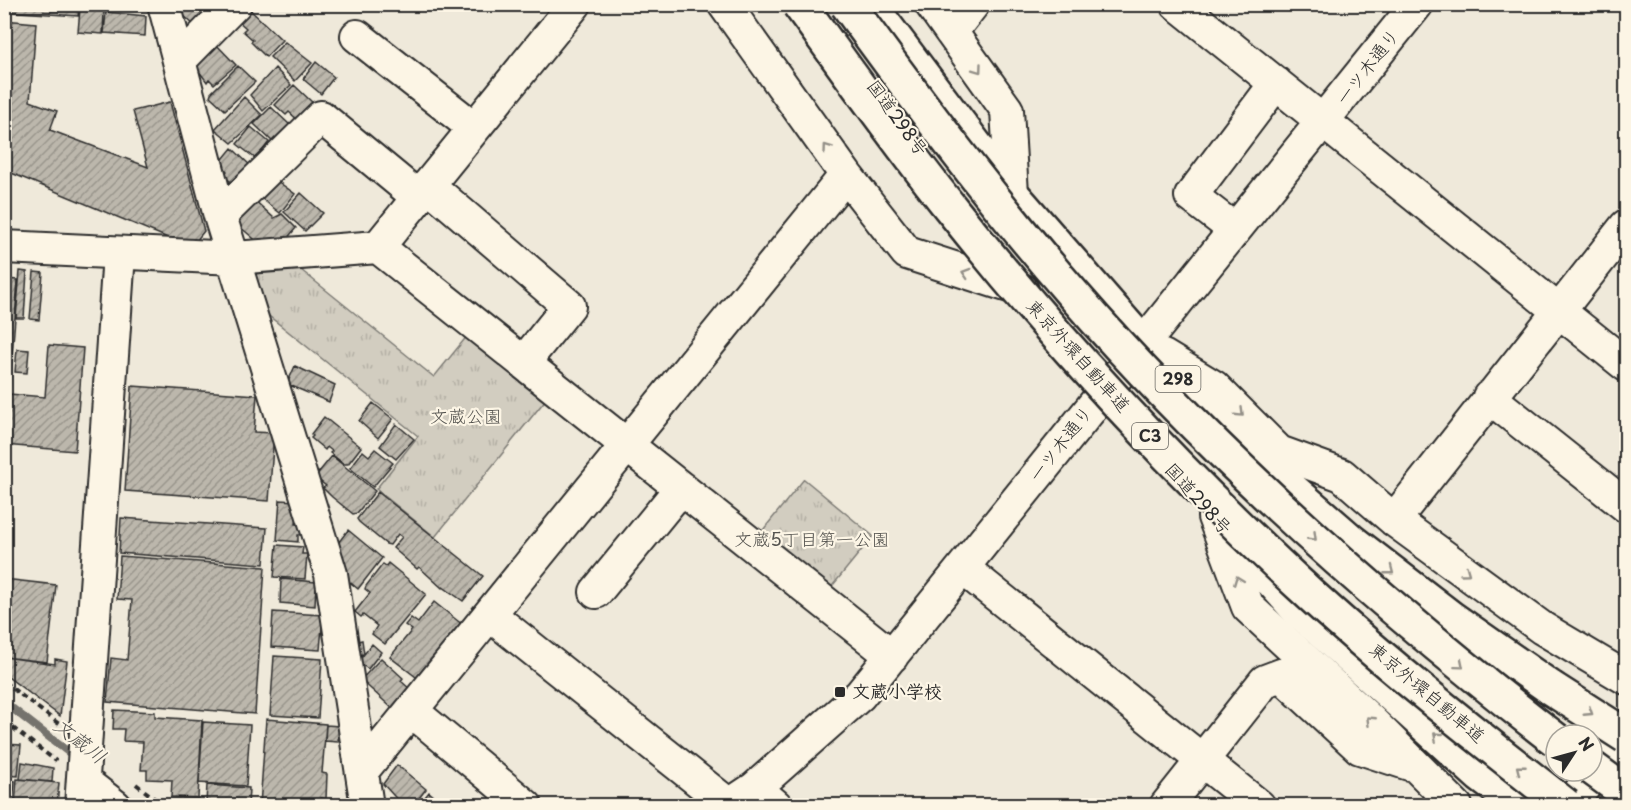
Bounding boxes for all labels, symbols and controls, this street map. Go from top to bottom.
street label: 一ツ木通り [1328,22,1405,110]
one-way arrow [971,62,982,73]
street label: 国道298号 [861,73,935,161]
one-way arrow [823,143,834,154]
one-way arrow [961,267,972,280]
street label: 東京外環自動車道 [1021,292,1137,418]
road number: 298 [1156,366,1200,392]
street label: 一ツ木通り [1021,399,1098,487]
park label: 文蔵公園 [430,402,502,429]
one-way arrow [1233,406,1244,417]
road number: C3 [1132,423,1168,449]
street label: 国道298号 [1159,456,1239,540]
park label: 文蔵5丁目第一公園 [734,525,890,552]
one-way arrow [1306,530,1317,541]
one-way arrow [1383,564,1394,575]
one-way arrow [1459,565,1470,576]
one-way arrow [1232,575,1245,586]
street label: 東京外環自動車道 [1364,635,1492,748]
one-way arrow [1453,658,1464,669]
place label: 文蔵小学校 [852,677,942,704]
marker: 文蔵小学校 [833,685,847,699]
one-way arrow [1582,705,1593,716]
water label: 文蔵川 [48,710,113,771]
one-way arrow [1366,717,1377,728]
north arrow [1544,723,1604,783]
text: N [1574,731,1600,756]
one-way arrow [1433,732,1443,743]
one-way arrow [1515,766,1526,777]

